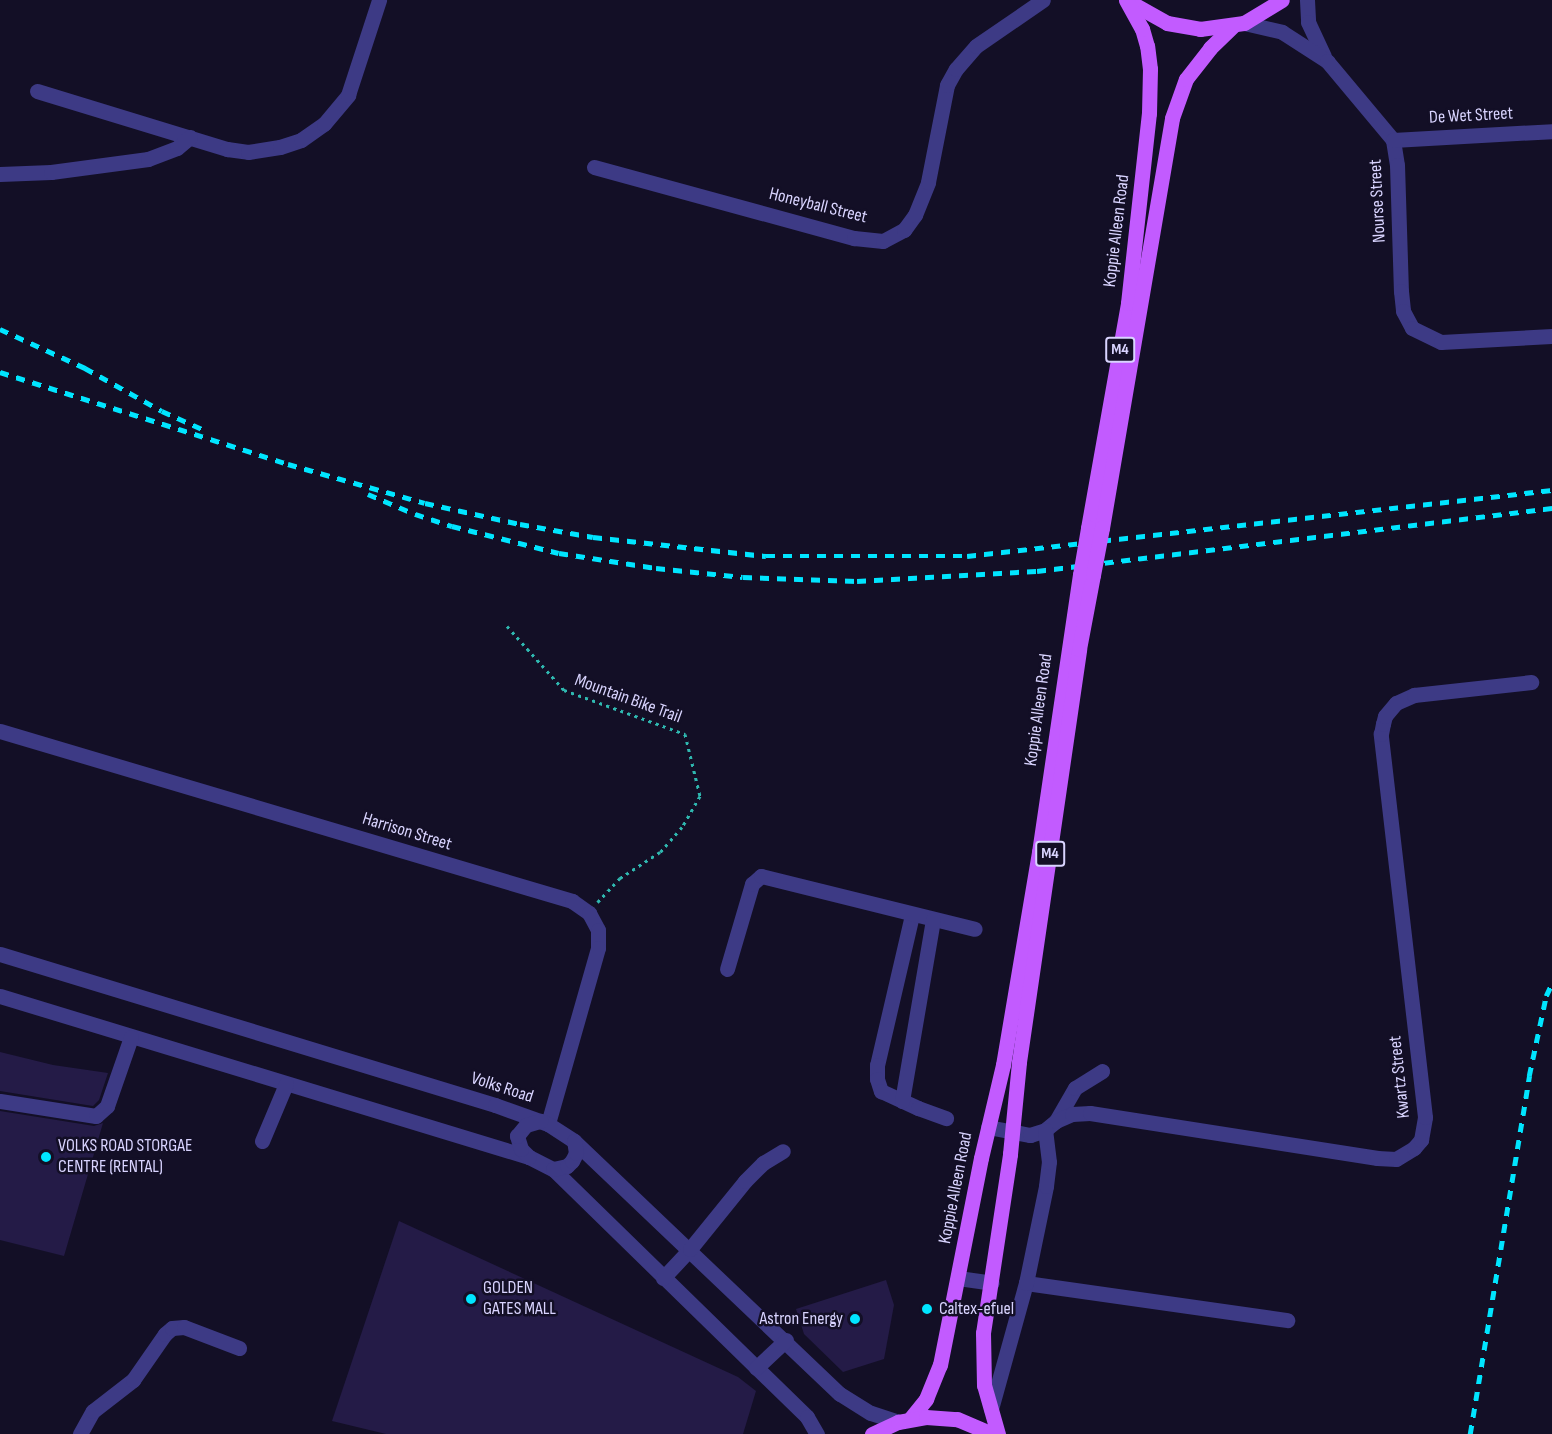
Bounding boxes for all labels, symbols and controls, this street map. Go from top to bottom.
street label: De Wet Street [1429,103,1513,129]
street label: Nourse Street [1365,159,1391,243]
street label: Koppie Alleen Road [1099,173,1135,289]
street label: Honeyball Street [767,183,869,229]
road number: M4 [1105,337,1135,363]
street label: Koppie Alleen Road [1020,652,1058,768]
street label: Mountain Bike Trail [572,670,684,728]
street label: Harrison Street [360,808,454,856]
road number: M4 [1035,841,1065,867]
street label: Kwartz Street [1385,1035,1415,1119]
street label: Volks Road [468,1068,536,1108]
street label: Koppie Alleen Road [935,1130,977,1246]
place label: VOLKS ROAD STORGAE CENTRE (RENTAL) [58,1136,192,1178]
marker: VOLKS ROAD STORGAE CENTRE (RENTAL) [39,1150,53,1164]
place label: GOLDEN GATES MALL [483,1278,556,1320]
marker: GOLDEN GATES MALL [464,1292,478,1306]
place label: Caltex-efuel [939,1298,1014,1320]
marker: Caltex-efuel [920,1302,934,1316]
place label: Astron Energy [759,1308,843,1330]
marker: Astron Energy [848,1312,862,1326]

